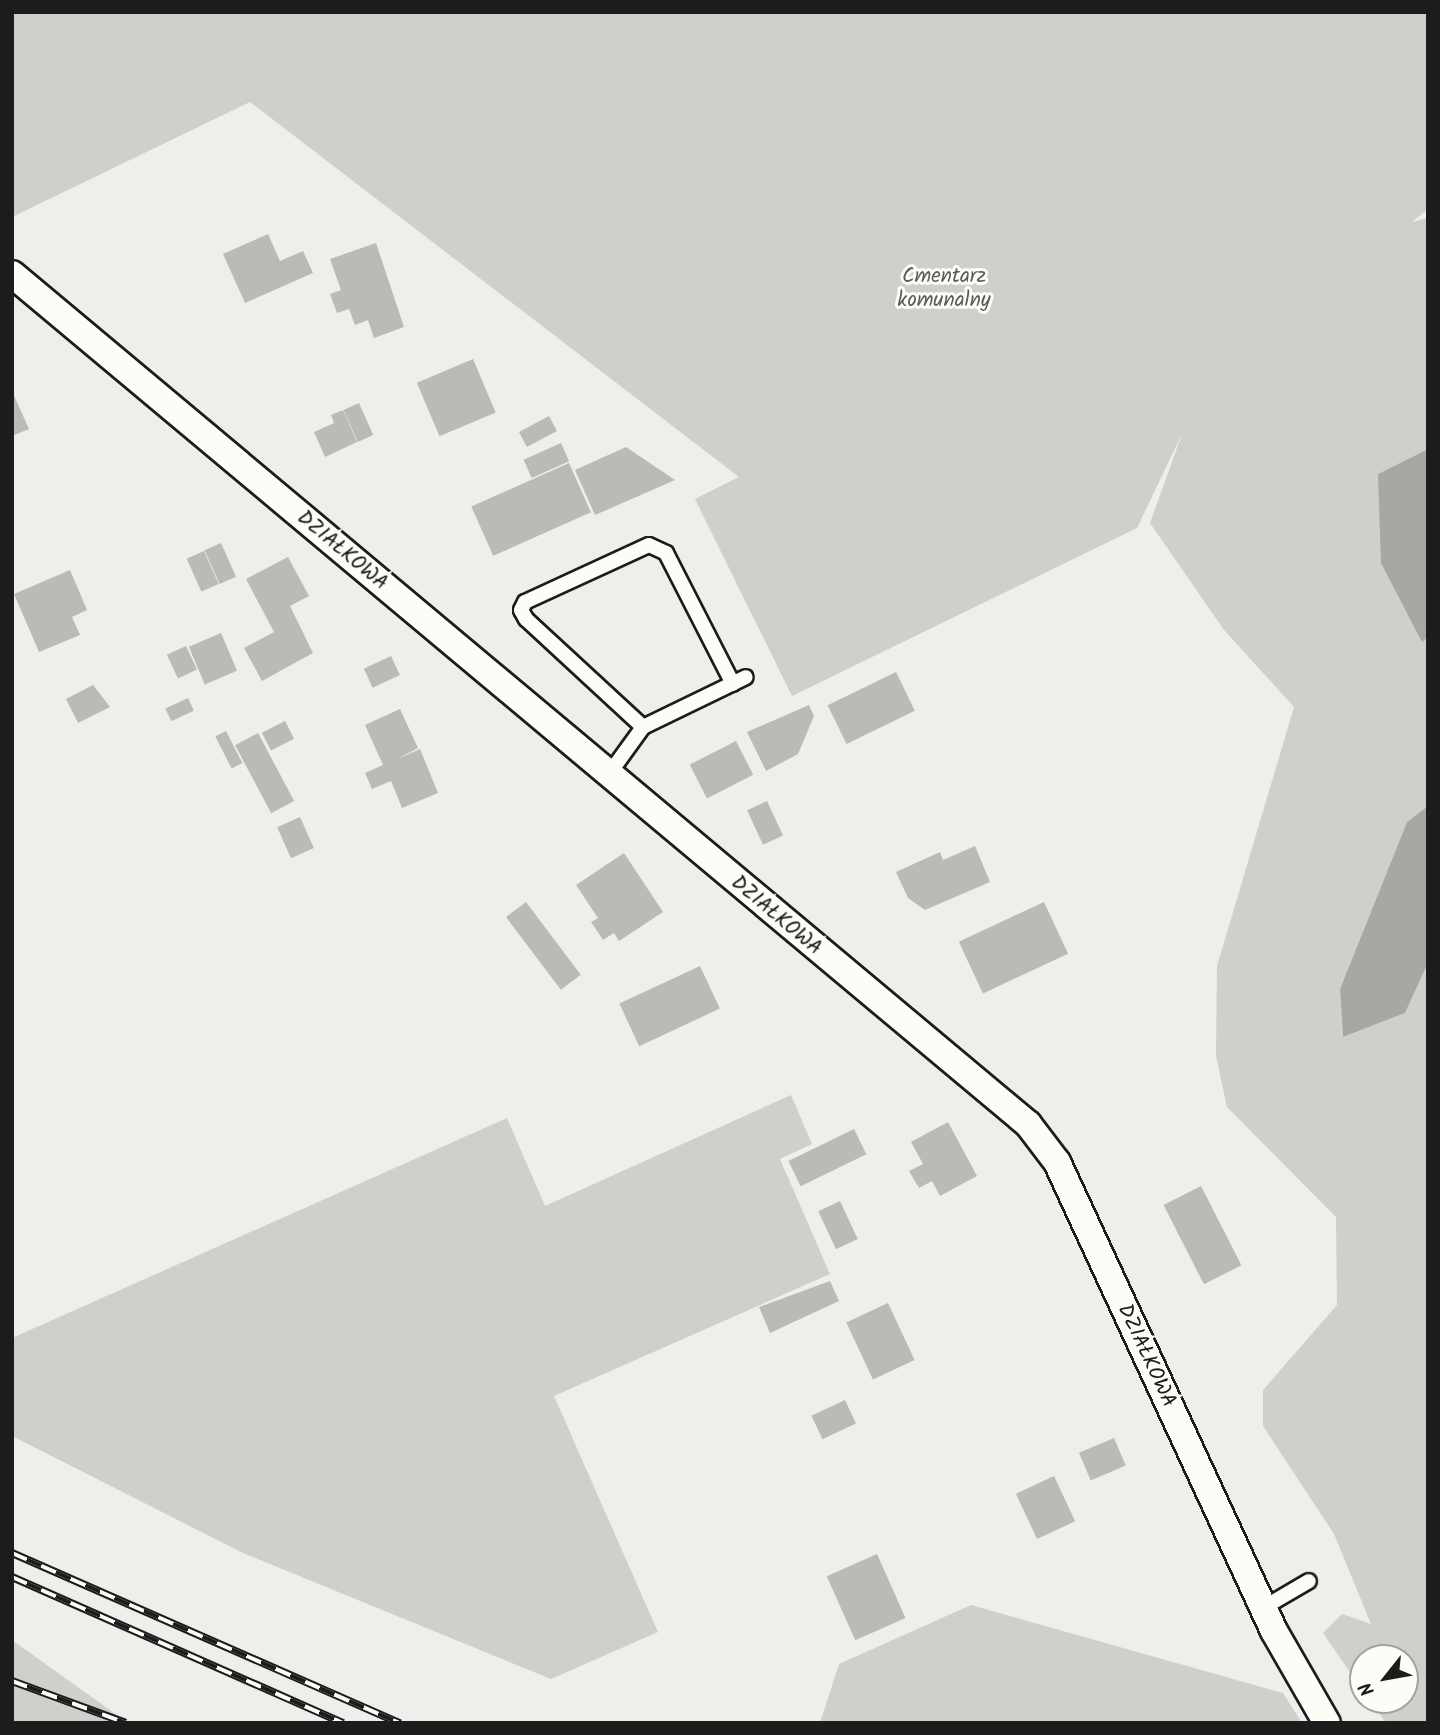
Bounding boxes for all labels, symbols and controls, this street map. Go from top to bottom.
park label: Cmentarz komunalny [897,264,991,314]
street label: DZIAŁKOWA [291,506,393,596]
street label: DZIAŁKOWA [725,871,827,961]
street label: DZIAŁKOWA [1111,1300,1181,1412]
north arrow [1349,1644,1419,1714]
text: N [1352,1676,1384,1702]

